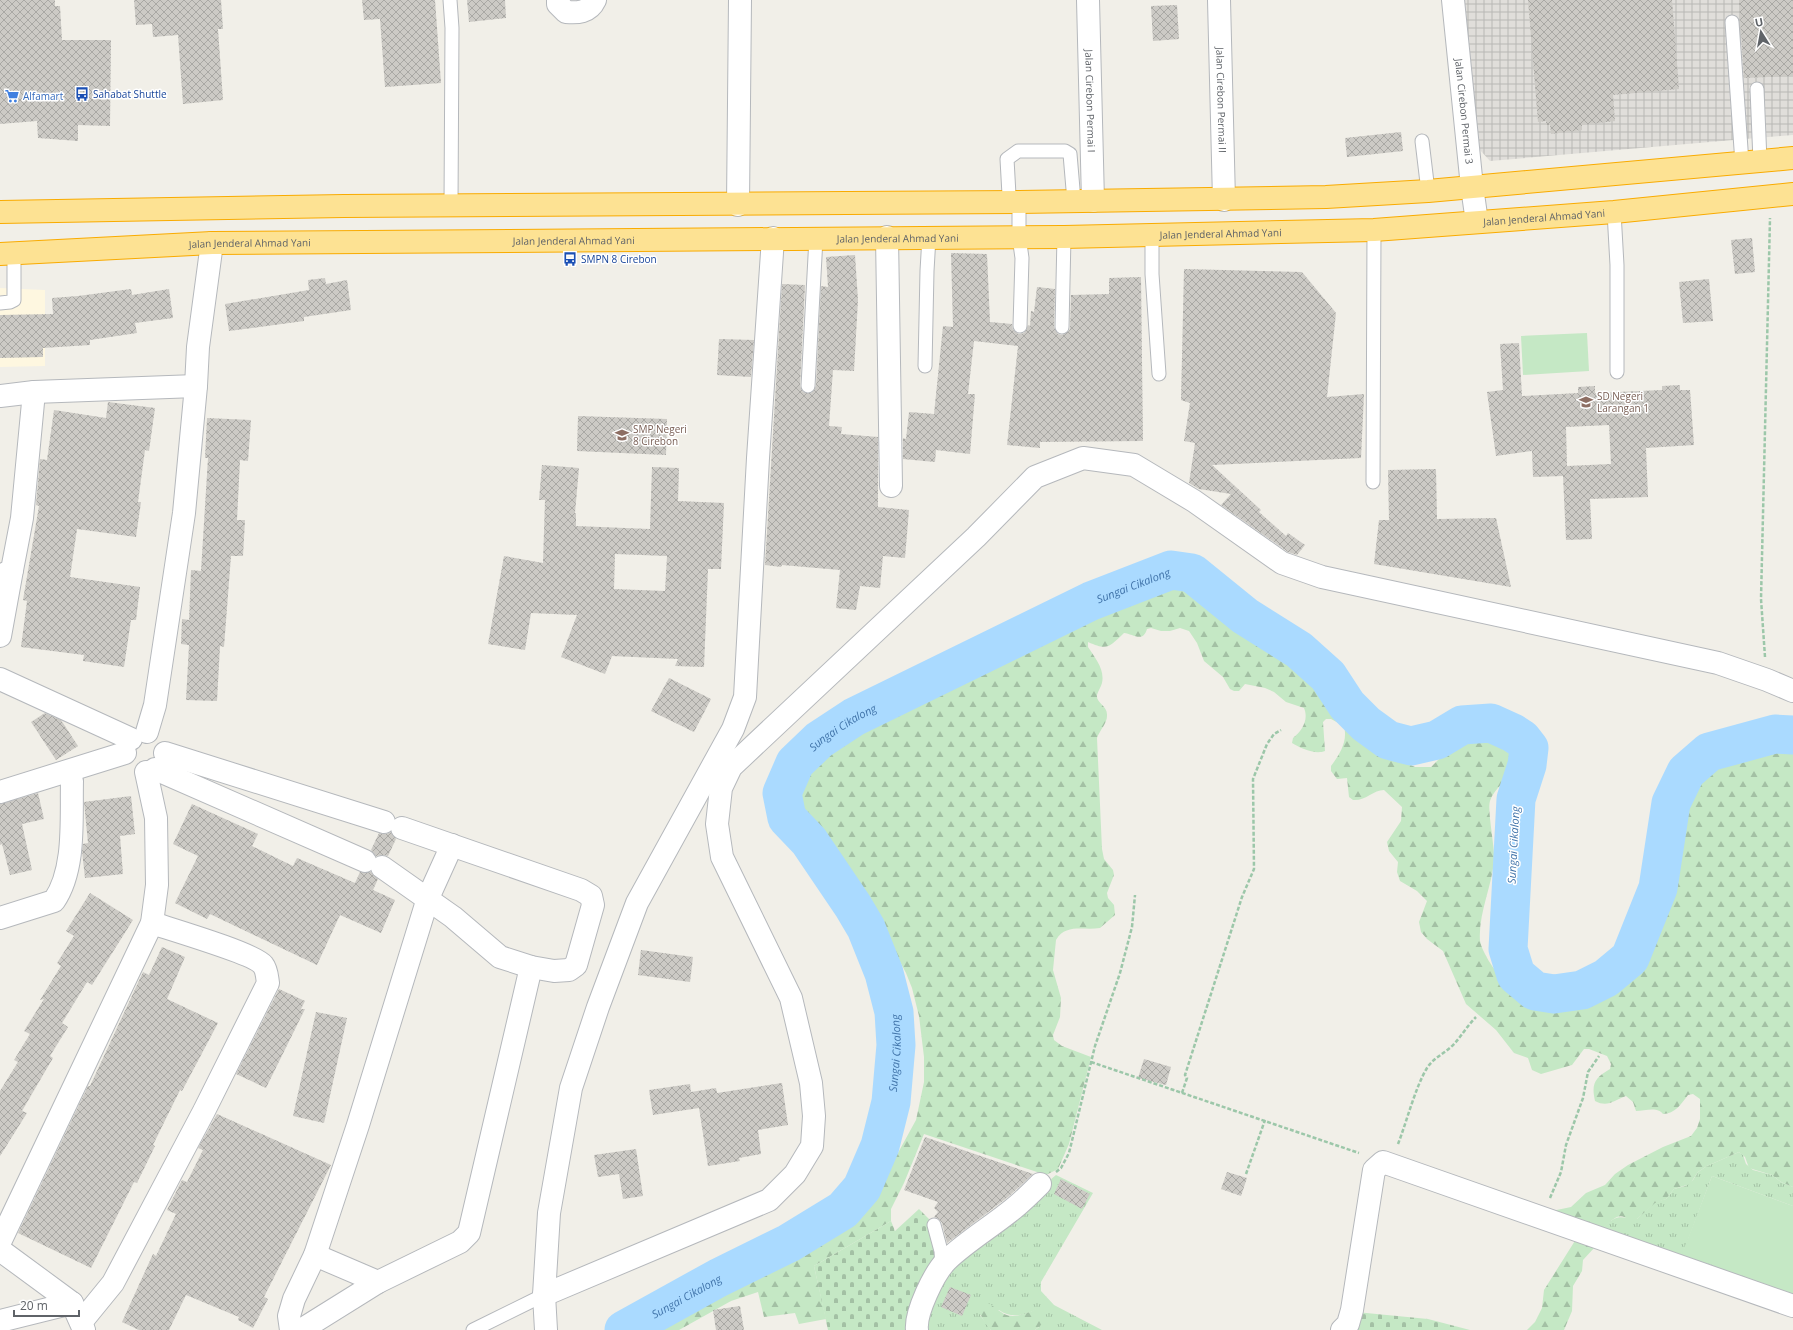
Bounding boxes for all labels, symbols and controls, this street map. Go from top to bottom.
north arrow [1741,12,1781,52]
text: U [1753,14,1765,30]
street label: Jalan Cirebon Permai II [1213,46,1230,153]
street label: Jalan Cirebon Permai I [1082,48,1099,153]
street label: Jalan Cirebon Permai 3 [1452,57,1477,165]
bus stop icon: Sahabat Shuttle [74,86,90,102]
place label: Sahabat Shuttle [93,87,167,101]
supermarket icon: Alfamart [4,88,20,104]
place label: Alfamart [23,89,64,103]
street label: Jalan Jenderal Ahmad Yani [1482,206,1605,229]
street label: Jalan Jenderal Ahmad Yani [1159,225,1282,242]
street label: Jalan Jenderal Ahmad Yani [836,231,959,246]
street label: Jalan Jenderal Ahmad Yani [512,233,635,248]
street label: Jalan Jenderal Ahmad Yani [187,235,311,251]
bus stop icon: SMPN 8 Cirebon [562,251,578,267]
place label: SMPN 8 Cirebon [581,252,657,266]
place label: SD Negeri Larangan 1 [1597,389,1649,415]
school or university icon: SD Negeri Larangan 1 [1578,394,1594,410]
place label: SMP Negeri 8 Cirebon [633,422,687,448]
school or university icon: SMP Negeri 8 Cirebon [614,427,630,443]
water label: Sungai Cikalong [1094,563,1173,606]
water label: Sungai Cikalong [805,699,880,754]
water label: Sungai Cikalong [1503,805,1523,884]
water label: Sungai Cikalong [884,1013,904,1093]
water label: Sungai Cikalong [648,1270,725,1321]
scale bar [14,1292,79,1318]
text: 20 m [20,1297,48,1314]

